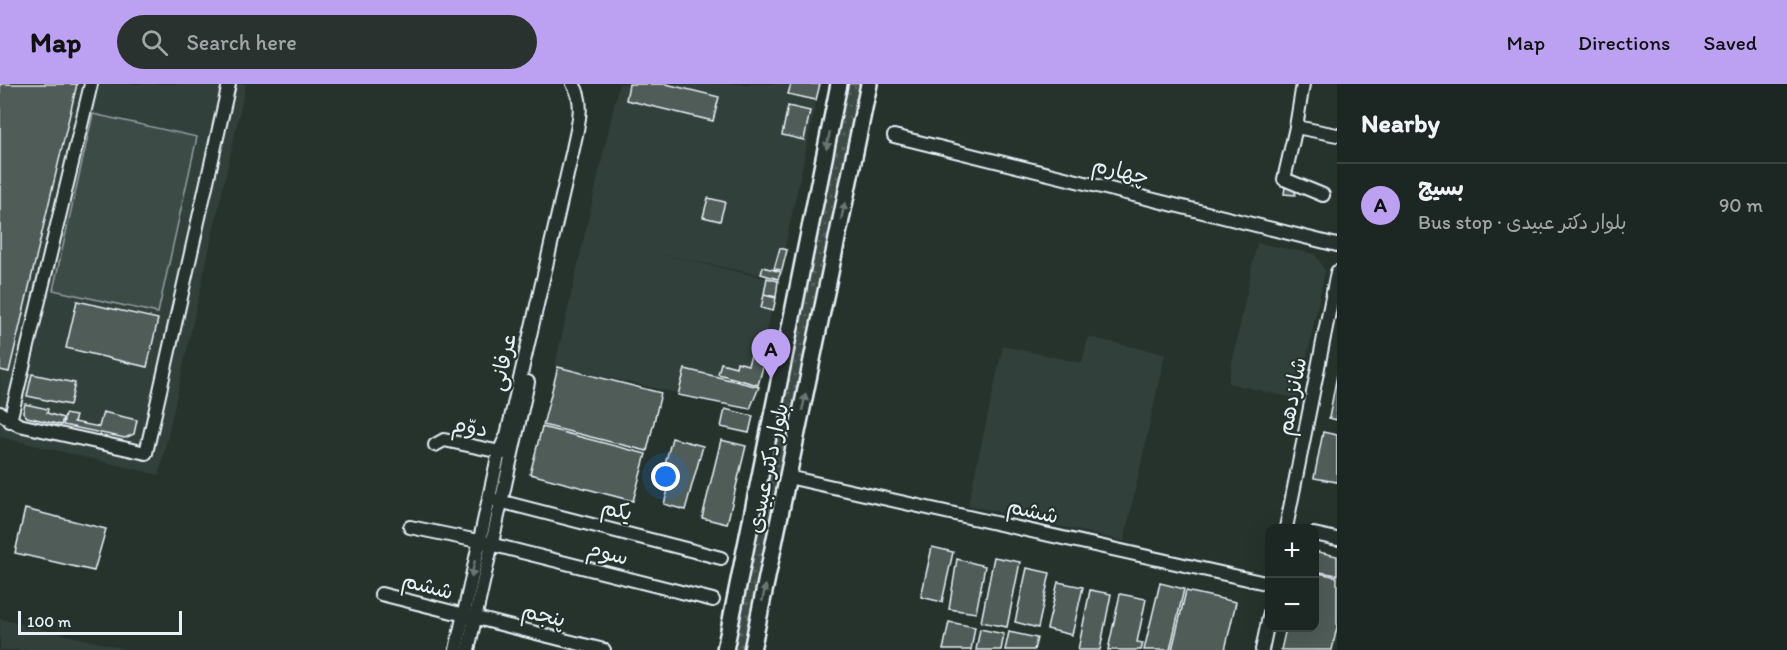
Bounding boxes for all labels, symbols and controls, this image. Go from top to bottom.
search box [117,15,537,69]
text: Map [30,25,81,59]
icon: search [138,26,171,59]
text: Search here [186,29,297,56]
text: Map [1507,30,1545,55]
text: Directions [1578,30,1670,55]
text: Saved [1703,30,1757,55]
text: Nearby [1361,107,1440,139]
one-way arrow [823,132,832,151]
street label: چهارم [1089,150,1152,194]
text: بسیج [1418,174,1464,201]
text: A [1374,193,1387,217]
text: 90 m [1719,193,1763,217]
one-way arrow [839,201,848,220]
text: Bus stop · بلوار دکتر عبیدی [1418,210,1627,234]
pin: A [752,330,790,379]
street label: عرفانی [483,331,523,394]
street label: شانزدهم [1271,355,1315,438]
one-way arrow [800,392,809,411]
street label: بلوار دکتر عبیدی [741,401,794,536]
street label: دوّم [450,410,490,447]
your location [651,462,680,491]
street label: ششم [1004,491,1061,532]
street label: یکم [598,493,635,529]
map controls [1265,524,1319,632]
button: + [1265,524,1319,578]
street label: سوم [583,534,631,575]
one-way arrow [468,560,477,579]
street label: ششم [399,566,456,608]
button: − [1265,578,1319,632]
one-way arrow [759,583,769,602]
street label: پنجم [518,596,569,636]
scale bar [18,608,182,636]
text: 100 m [27,612,71,631]

